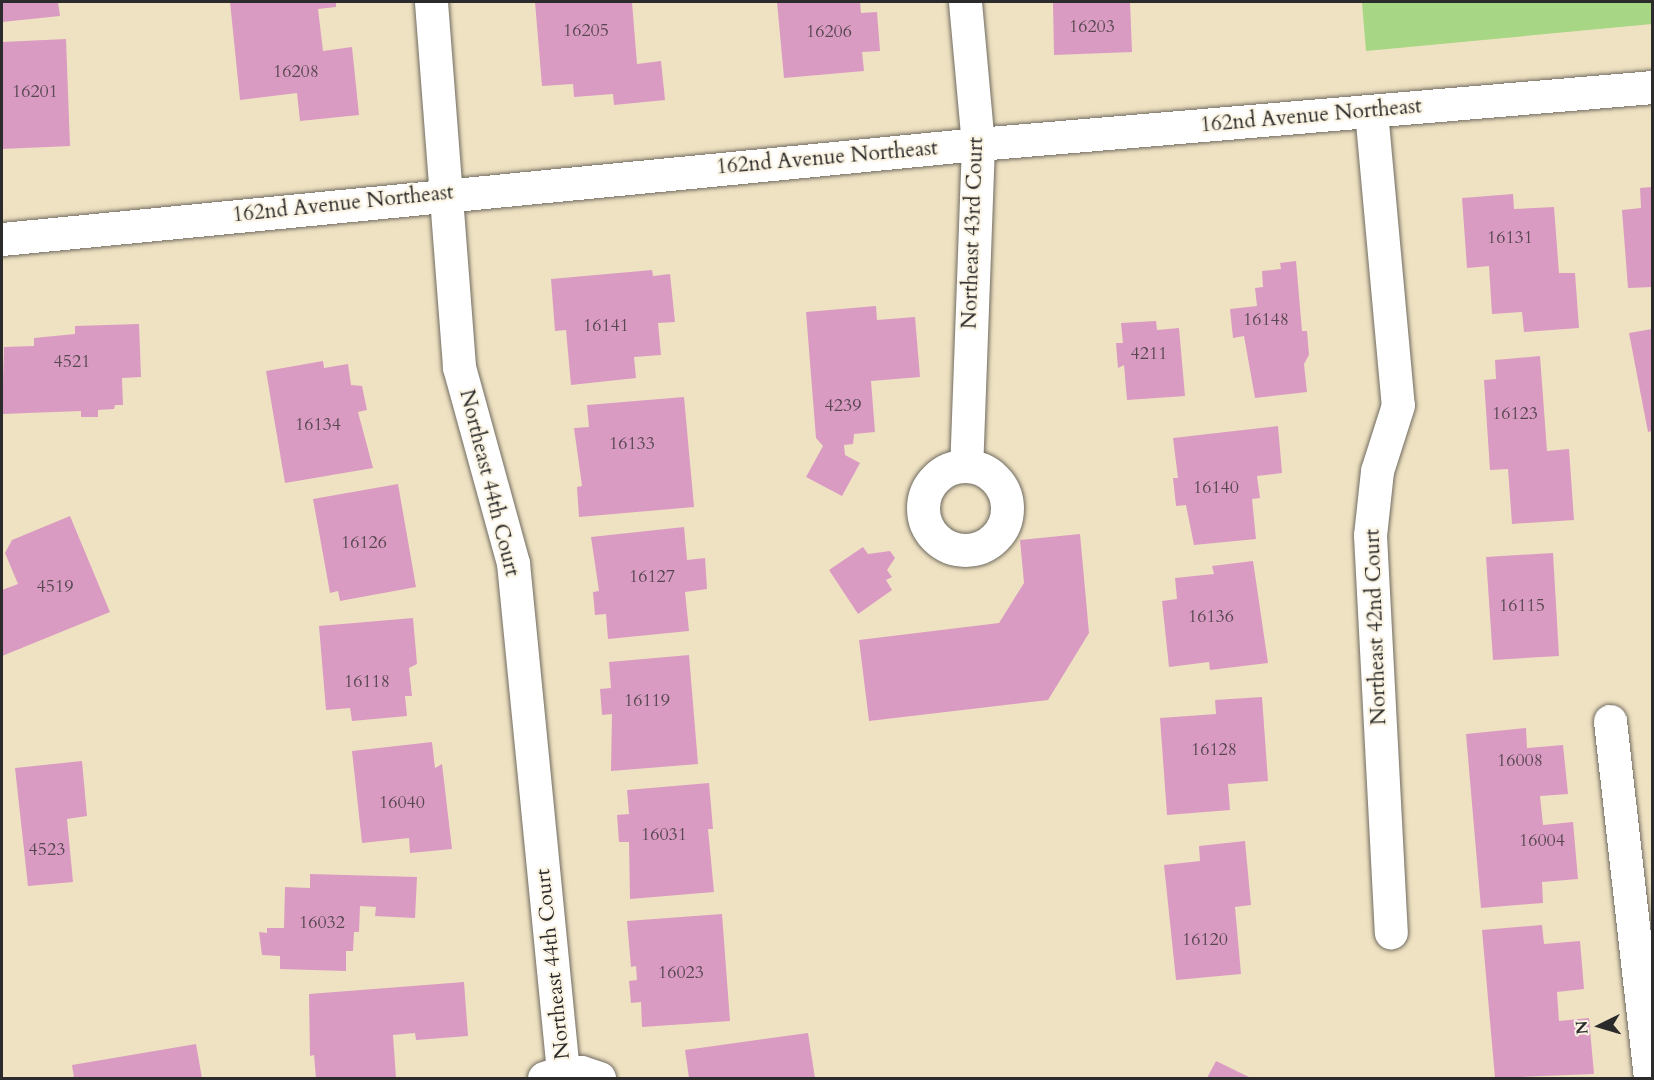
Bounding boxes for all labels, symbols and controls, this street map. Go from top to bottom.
house number: 16203 [1069,16,1115,38]
house number: 16205 [563,20,609,42]
house number: 16206 [806,21,852,43]
house number: 16208 [273,61,319,83]
house number: 16201 [12,81,58,103]
street label: 162nd Avenue Northeast [1199,94,1423,138]
street label: 162nd Avenue Northeast [715,136,939,180]
street label: Northeast 43rd Court [957,137,989,329]
street label: 162nd Avenue Northeast [231,180,455,228]
house number: 16131 [1487,227,1533,249]
house number: 16148 [1243,309,1289,331]
house number: 16141 [583,315,629,337]
house number: 4211 [1131,343,1167,365]
house number: 4521 [54,351,90,373]
street label: Northeast 44th Court [454,387,524,579]
house number: 4239 [825,395,861,417]
house number: 16123 [1492,403,1538,425]
house number: 16134 [295,414,341,436]
house number: 16133 [609,433,655,455]
house number: 16140 [1193,477,1239,499]
street label: Northeast 42nd Court [1360,528,1392,726]
house number: 16126 [341,532,387,554]
house number: 16127 [629,566,675,588]
house number: 4519 [37,576,73,598]
house number: 16115 [1499,595,1545,617]
house number: 16136 [1188,606,1234,628]
house number: 16118 [344,671,390,693]
house number: 16119 [624,690,670,712]
house number: 16128 [1191,739,1237,761]
house number: 16008 [1497,750,1543,772]
house number: 16040 [379,792,425,814]
house number: 16031 [641,824,687,846]
house number: 16004 [1519,830,1565,852]
house number: 4523 [29,839,65,861]
street label: Northeast 44th Court [530,867,576,1061]
house number: 16032 [299,912,345,934]
house number: 16120 [1182,929,1228,951]
house number: 16023 [658,962,704,984]
north arrow [1570,996,1630,1056]
text: N [1571,1020,1594,1035]

